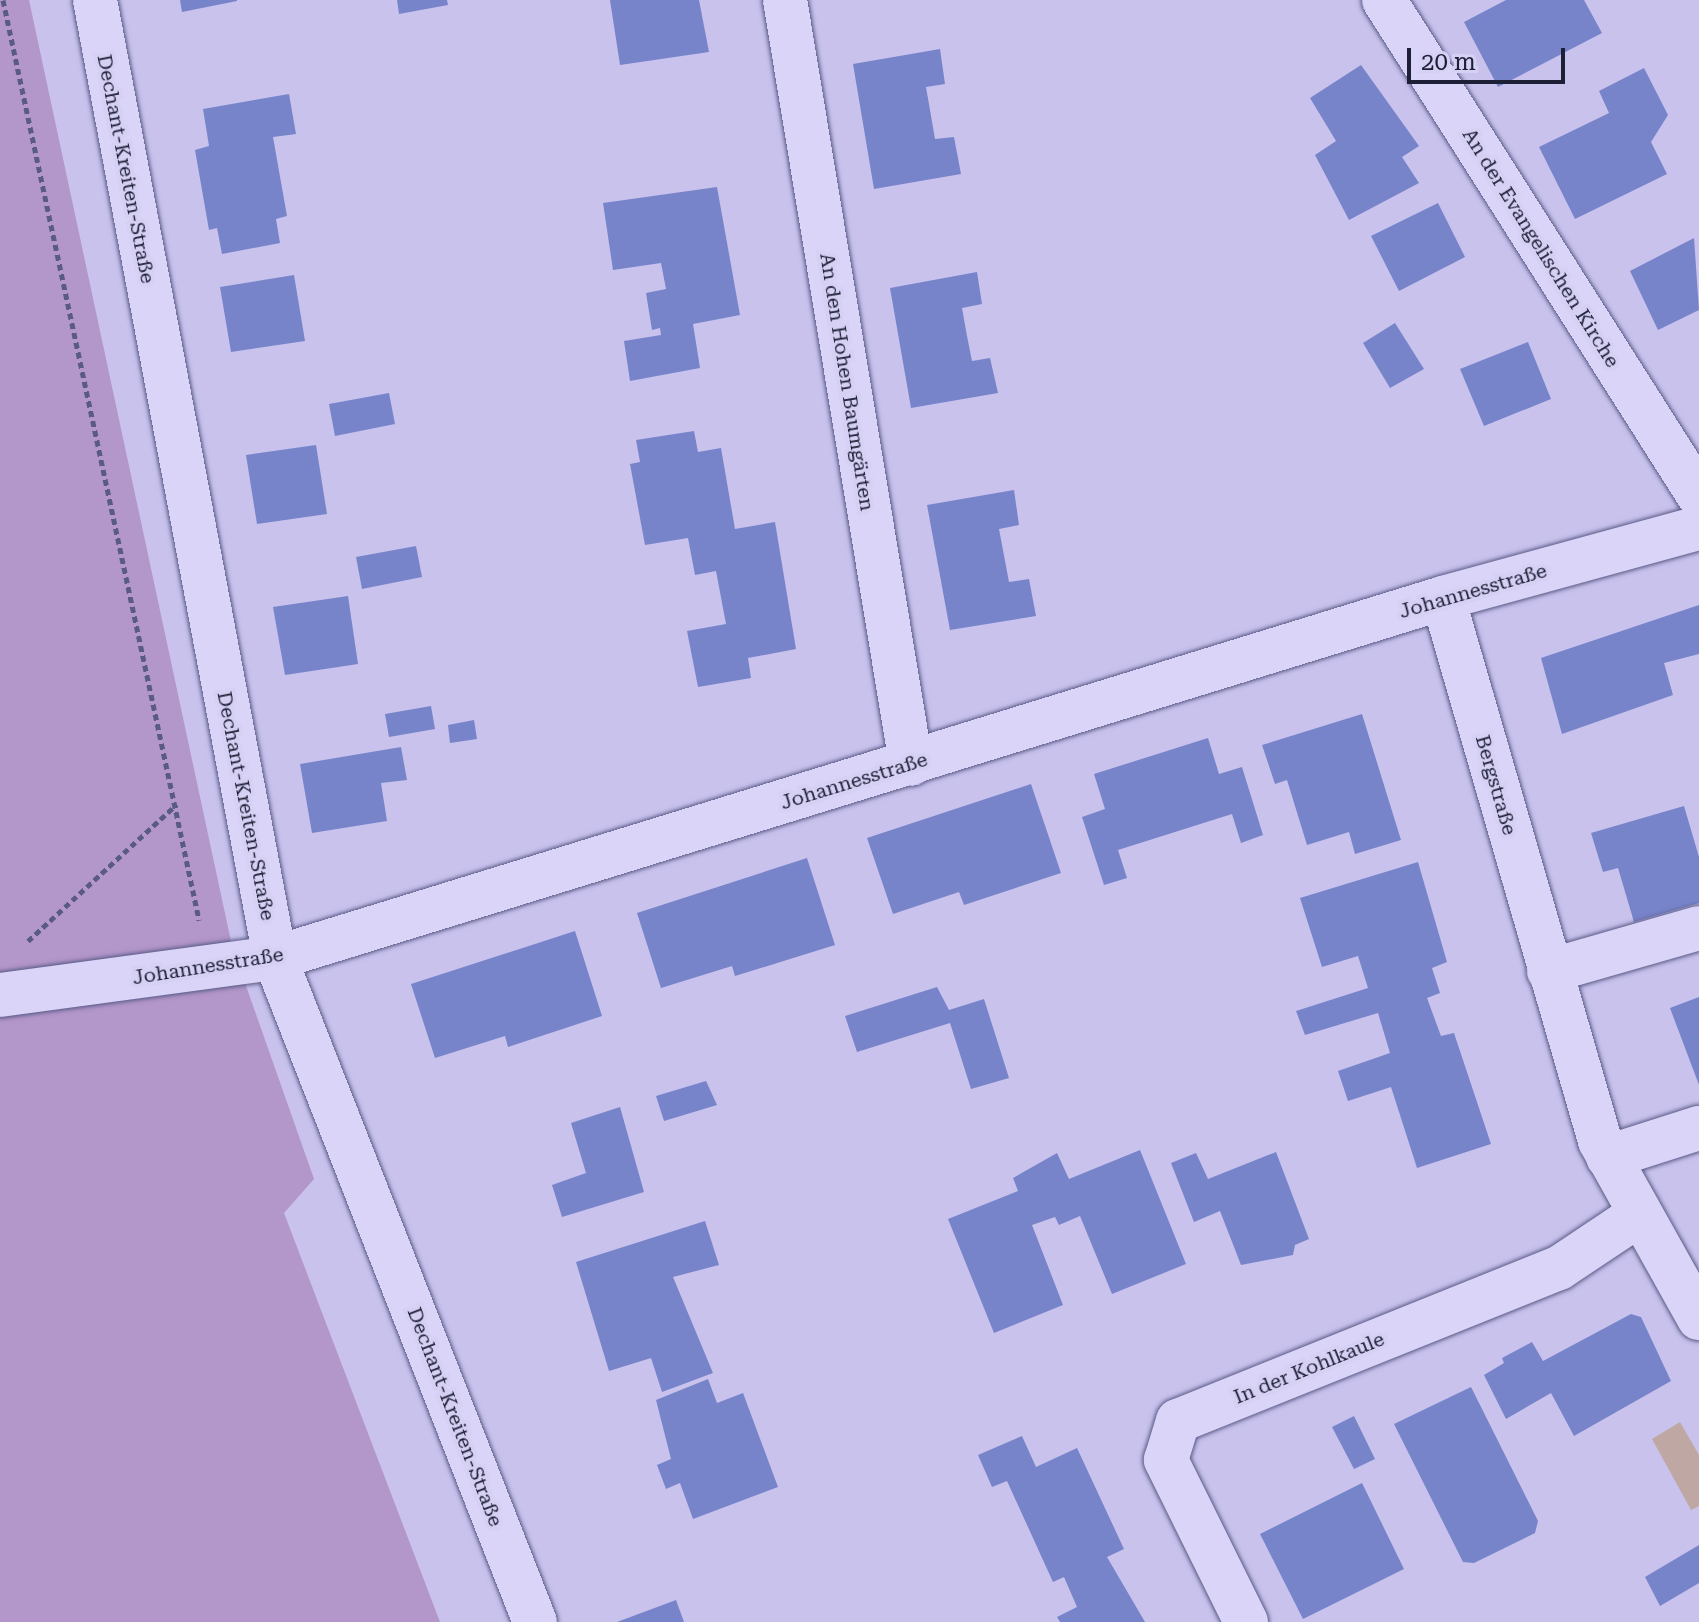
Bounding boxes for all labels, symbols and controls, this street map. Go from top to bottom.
scale bar [1411,32,1569,82]
text: 20 m [1421,48,1476,76]
street label: Dechant-Kreiten-Straße [92,52,160,286]
street label: An der Evangelischen Kirche [1457,124,1625,372]
street label: An den Hohen Baumgärten [815,251,879,513]
street label: Johannesstraße [1396,558,1550,624]
street label: Dechant-Kreiten-Straße [212,689,280,923]
street label: Bergstraße [1470,732,1522,838]
street label: Johannesstraße [778,747,930,815]
street label: Johannesstraße [131,942,285,990]
street label: Dechant-Kreiten-Straße [402,1304,508,1530]
street label: In der Kohlkaule [1230,1327,1388,1409]

